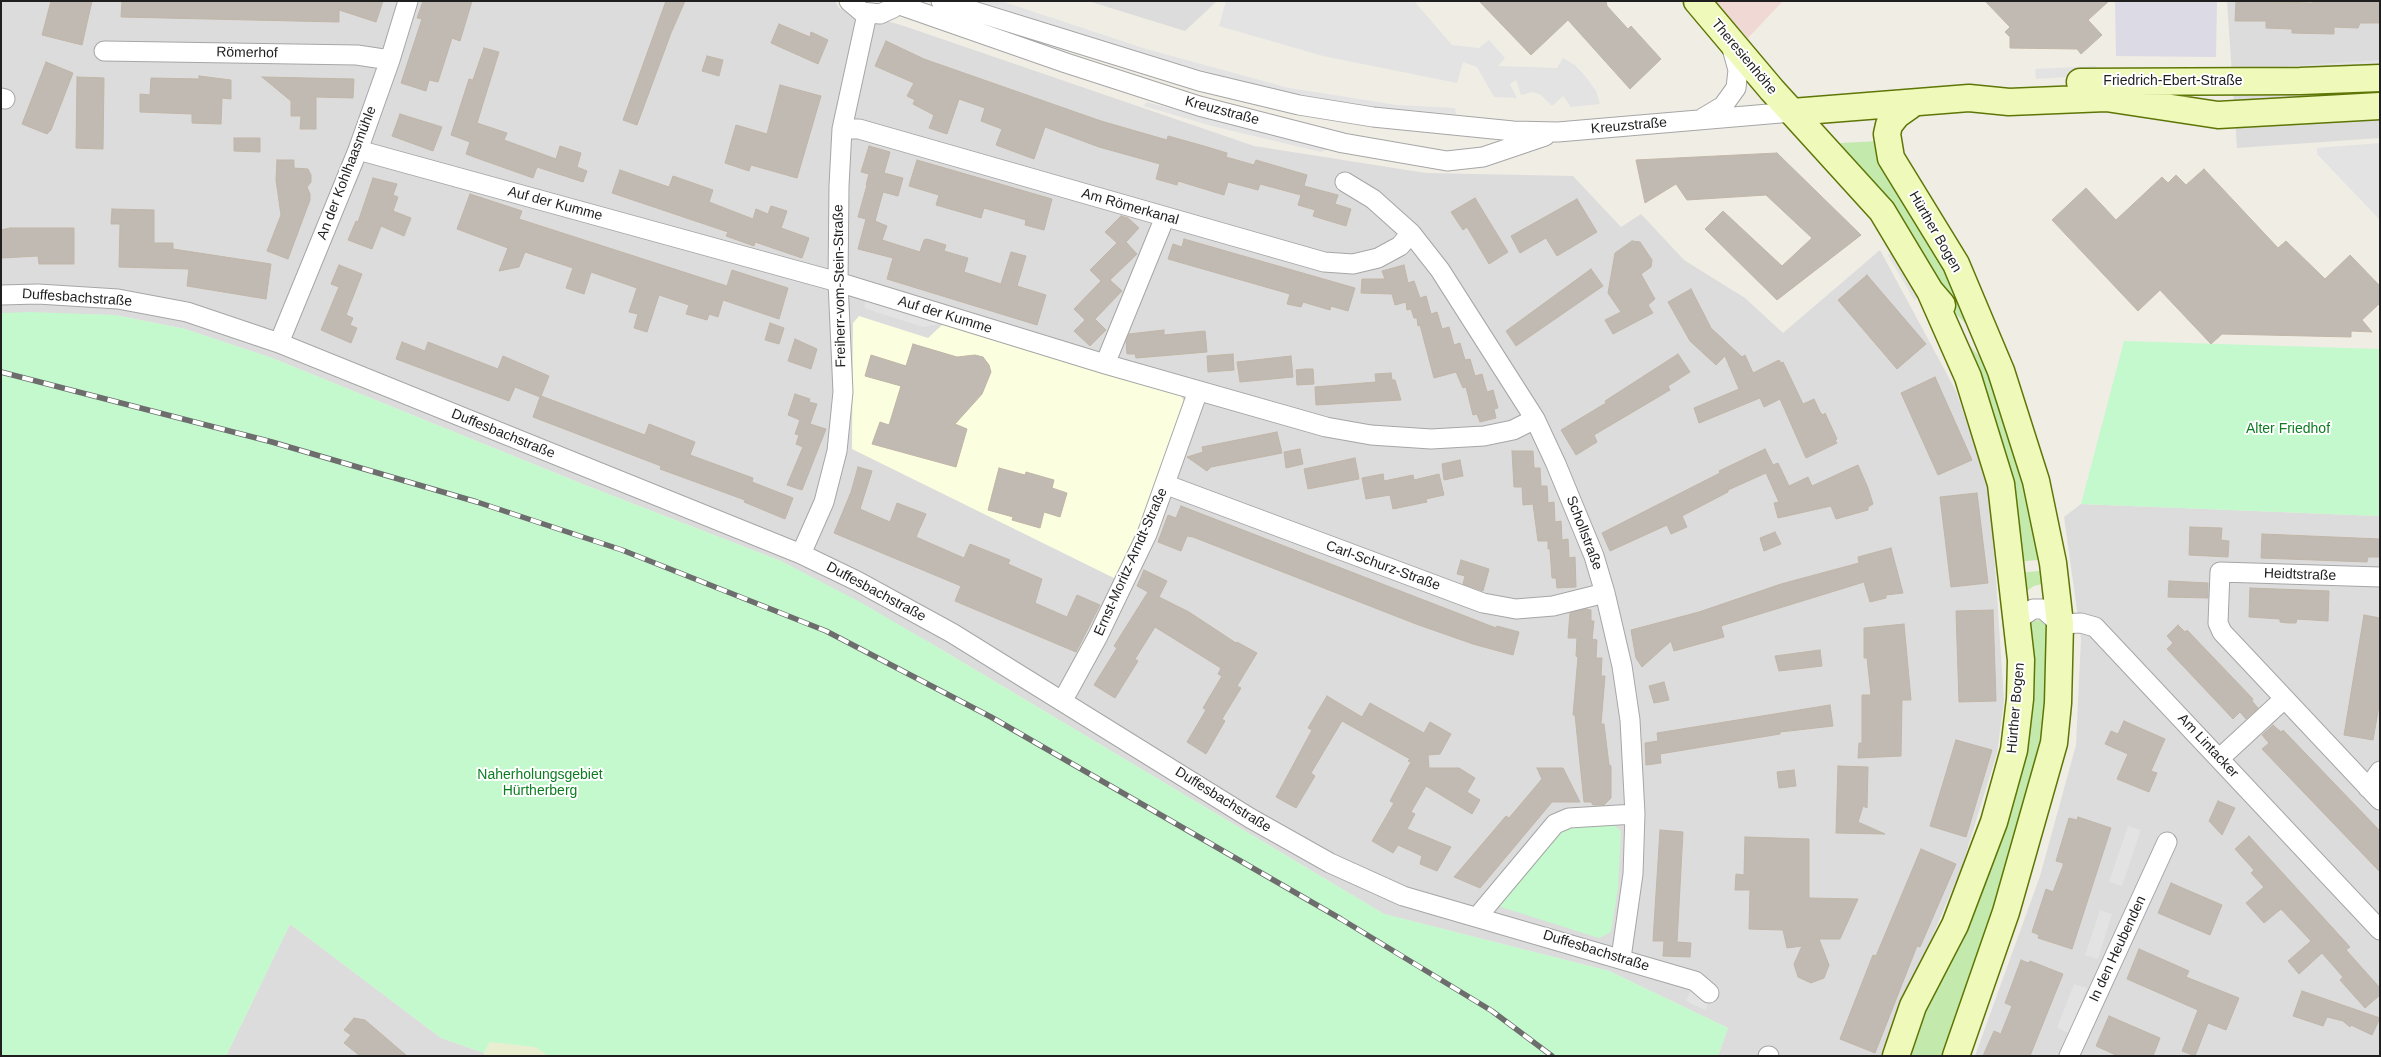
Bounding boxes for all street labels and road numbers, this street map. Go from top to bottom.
street label: Theresienhöhe [1708,16,1780,98]
street label: Römerhof [216,44,278,62]
street label: Friedrich-Ebert-Straße [2103,73,2243,89]
street label: Kreuzstraße [1183,93,1261,129]
street label: An der Kohlhaasmühle [314,104,380,242]
street label: Kreuzstraße [1590,114,1668,138]
street label: Auf der Kumme [506,183,604,225]
street label: Am Römerkanal [1079,185,1181,229]
street label: Hürther Bogen [1905,188,1965,276]
street label: Freiherr-vom-Stein-Straße [830,204,850,368]
street label: Duffesbachstraße [21,286,133,310]
street label: Auf der Kumme [896,293,994,337]
street label: Duffesbachstraße [449,406,557,462]
street label: Ernst-Moritz-Arndt-Straße [1091,485,1171,639]
street label: Schollstraße [1562,494,1606,572]
street label: Carl-Schurz-Straße [1323,537,1443,595]
street label: Duffesbachstraße [823,559,929,625]
street label: Heidtstraße [2264,565,2336,585]
street label: Hürther Bogen [2004,662,2028,754]
street label: Am Lintacker [2174,710,2242,782]
street label: Duffesbachstraße [1172,764,1274,836]
street label: In den Heubenden [2086,893,2150,1005]
street label: Duffesbachstraße [1541,927,1651,975]

